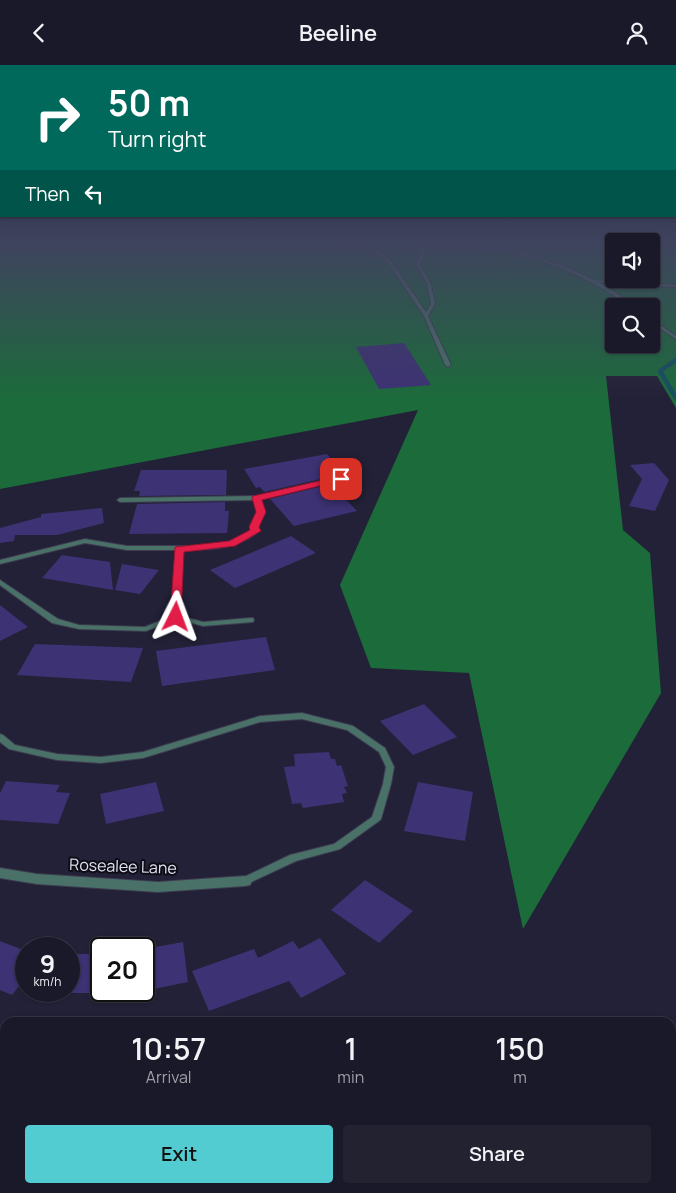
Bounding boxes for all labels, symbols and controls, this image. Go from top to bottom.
text: Beeline [299,18,377,48]
icon: back [25,19,53,47]
icon: person [623,19,651,47]
text: 50 m [108,79,190,127]
icon: right [25,85,90,150]
text: Turn right [108,124,206,154]
icon: left [80,180,108,208]
text: Then [25,181,70,207]
map controls [605,233,660,353]
button: sound [605,233,660,288]
button: search [605,298,660,353]
pin [320,458,362,500]
icon: arrive [327,465,355,493]
position arrow [149,590,201,642]
street label: Rosealee Lane [69,853,177,879]
speed limit sign: 20 [90,937,155,1002]
text: 9 [40,946,55,981]
text: km/h [34,973,61,990]
text: 10:57 [131,1028,206,1069]
text: 1 [344,1028,357,1069]
text: 150 [495,1028,545,1069]
text: Arrival [146,1066,192,1088]
text: min [337,1066,364,1088]
text: m [513,1066,527,1088]
button: Exit [25,1125,333,1183]
button: Share [343,1125,651,1183]

